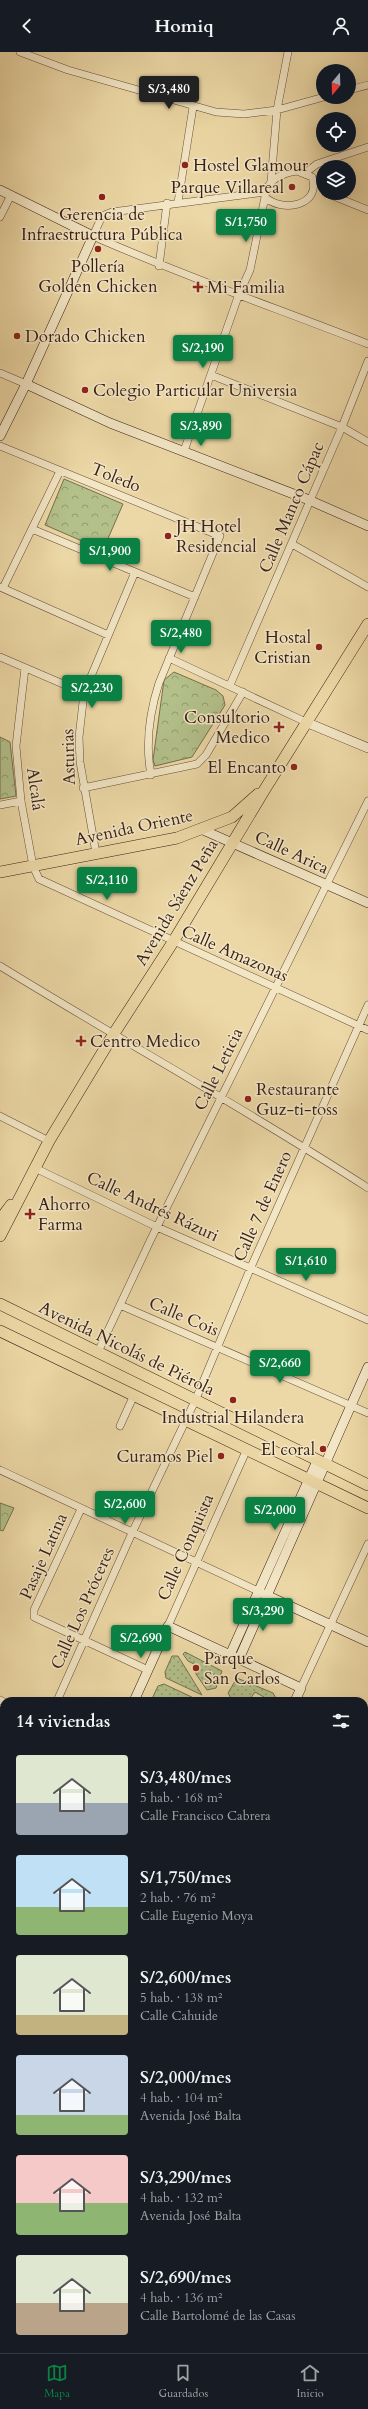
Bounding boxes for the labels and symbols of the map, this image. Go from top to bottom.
north arrow [316,64,356,104]
pin: S/3,480 [132,76,206,110]
place label: Hostel Glamour [193,154,309,177]
marker: Hostel Glamour [180,160,190,170]
place label: Parque Villareal [171,176,285,199]
marker: Parque Villareal [287,182,297,192]
marker: Gerencia de Infraestructura Pública [97,192,107,202]
place label: Gerencia de Infraestructura Pública [21,203,184,246]
pin: S/1,750 [209,209,283,243]
marker: Pollería Golden Chicken [93,244,103,254]
place label: Pollería Golden Chicken [38,255,158,298]
place label: Mi Familia [207,276,286,299]
marker: Mi Familia [192,281,204,293]
place label: Dorado Chicken [25,325,146,348]
marker: Dorado Chicken [12,331,22,341]
pin: S/2,190 [166,335,240,369]
place label: Colegio Particular Universia [93,379,298,402]
marker: Colegio Particular Universia [80,385,90,395]
pin: S/3,890 [164,413,238,447]
street label: Calle Manco Cápac [253,438,330,576]
street label: Toledo [87,457,144,498]
place label: JH Hotel Residencial [173,515,257,558]
marker: JH Hotel Residencial [163,531,173,541]
pin: S/1,900 [73,538,147,572]
pin: S/2,480 [144,620,218,654]
place label: Hostal Cristian [254,626,312,669]
marker: Hostal Cristian [314,642,324,652]
pin: S/2,230 [55,675,129,709]
place label: Consultorio Medico [184,706,270,749]
marker: Consultorio Medico [273,721,285,733]
street label: Asturias [56,728,81,786]
place label: El Encanto [207,756,286,779]
marker: El Encanto [289,762,299,772]
street label: Alcalá [21,766,50,813]
street label: Avenida Oriente [73,804,195,851]
street label: Calle Arica [251,825,333,880]
street label: Avenida Sáenz Peña [129,834,224,970]
pin: S/2,110 [70,867,144,901]
street label: Calle Amazonas [178,920,292,987]
street label: Calle Leticia [189,1023,249,1114]
place label: Centro Medico [90,1030,200,1053]
marker: Centro Medico [75,1035,87,1047]
place label: Restaurante Guz-ti-toss [256,1078,340,1121]
marker: Restaurante Guz-ti-toss [243,1094,253,1104]
street label: Calle 7 de Enero [228,1147,297,1265]
street label: Calle Andrés Rázuri [83,1166,223,1247]
place label: Ahorro Farma [38,1193,90,1236]
marker: Ahorro Farma [25,1209,35,1219]
pin: S/1,610 [269,1248,343,1282]
street label: Calle Cois [145,1291,223,1342]
street label: Avenida Nicolás de Piérola [35,1296,219,1401]
pin: S/2,660 [243,1350,317,1384]
marker: Industrial Hilandera [228,1395,238,1405]
place label: Industrial Hilandera [162,1406,305,1429]
place label: El coral [261,1438,316,1461]
marker: El coral [318,1444,328,1454]
place label: Curamos Piel [116,1445,214,1468]
marker: Curamos Piel [216,1451,226,1461]
street label: Calle Conquista [152,1490,220,1604]
pin: S/2,600 [88,1491,162,1525]
pin: S/2,000 [238,1497,312,1531]
street label: Pasaje Latina [14,1509,73,1603]
street label: Calle Los Próceres [45,1543,120,1673]
pin: S/3,290 [226,1598,300,1632]
pin: S/2,690 [104,1625,178,1659]
place label: Parque San Carlos [204,1647,280,1690]
marker: Parque San Carlos [191,1663,201,1673]

